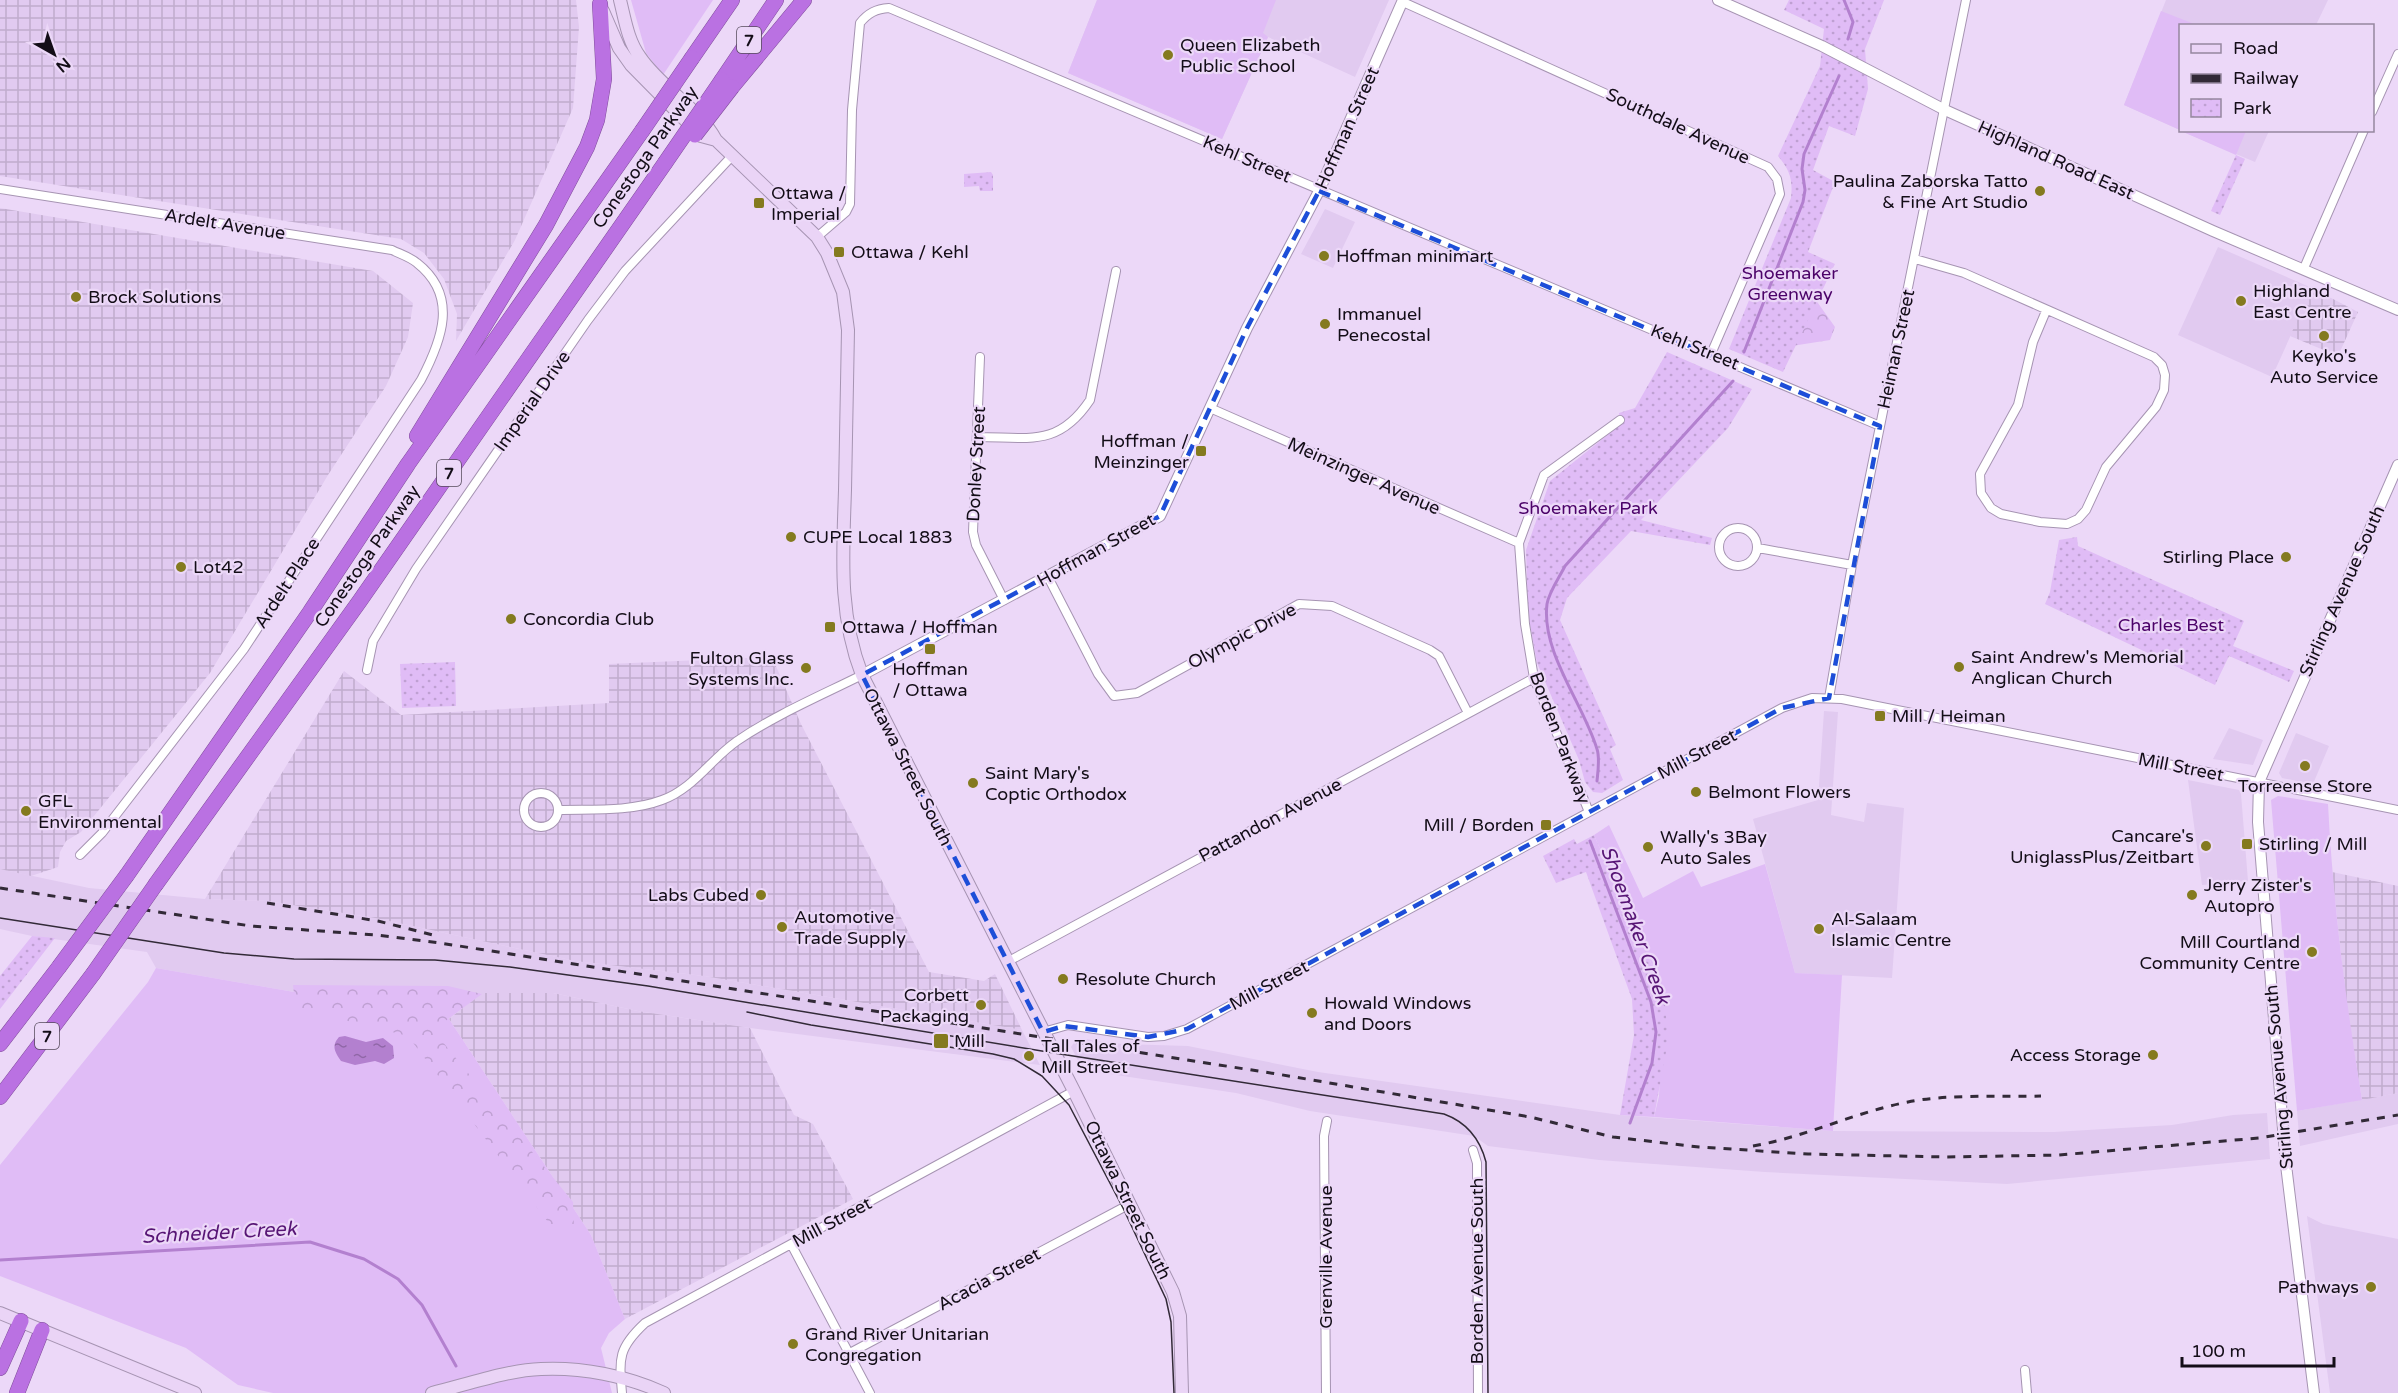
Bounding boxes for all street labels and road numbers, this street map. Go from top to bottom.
road number: 7 [737,27,761,53]
street label: Hoffman Street [1310,63,1384,193]
street label: Conestoga Parkway [588,81,703,233]
street label: Southdale Avenue [1603,83,1753,169]
street label: Highland Road East [1974,116,2138,204]
street label: Kehl Street [1200,131,1295,187]
street label: Ardelt Avenue [163,204,287,244]
street label: Heiman Street [1873,287,1919,411]
street label: Kehl Street [1647,319,1743,375]
street label: Imperial Drive [489,346,575,456]
street label: Donley Street [962,406,990,522]
street label: Meinzinger Avenue [1284,432,1444,520]
road number: 7 [437,460,461,486]
street label: Conestoga Parkway [310,480,425,632]
street label: Stirling Avenue South [2294,502,2390,680]
street label: Hoffman Street [1033,508,1159,592]
street label: Ardelt Place [250,533,324,633]
street label: Olympic Drive [1184,598,1300,674]
street label: Borden Parkway [1525,669,1595,807]
street label: Ottawa Street South [859,684,957,850]
street label: Mill Street [1654,724,1741,784]
street label: Mill Street [2136,748,2226,786]
street label: Pattandon Avenue [1195,773,1345,867]
street label: Mill Street [1226,955,1313,1015]
street label: Stirling Avenue South [2260,984,2298,1170]
road number: 7 [35,1023,59,1049]
street label: Ottawa Street South [1080,1117,1176,1283]
street label: Borden Avenue South [1466,1177,1488,1365]
street label: Grenville Avenue [1315,1185,1337,1329]
street label: Mill Street [789,1192,876,1252]
street label: Acacia Street [934,1243,1044,1315]

